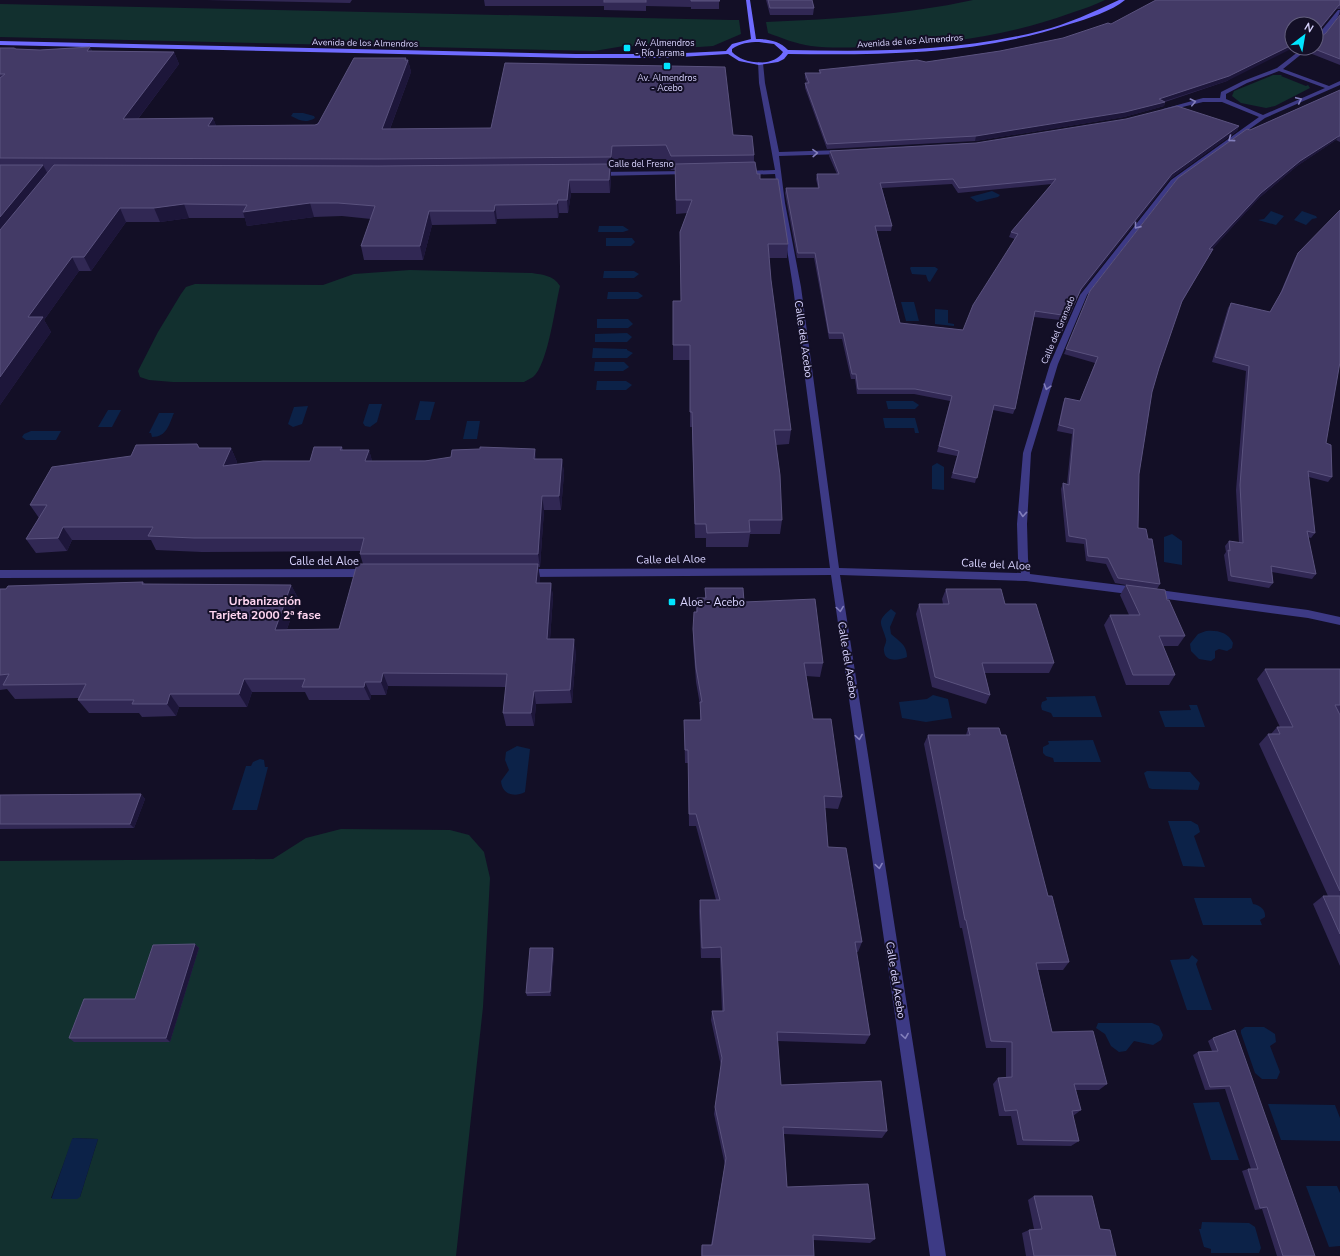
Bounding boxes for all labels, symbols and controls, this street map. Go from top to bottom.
north arrow [1284,16,1324,56]
text: N [1302,19,1316,36]
street label: Avenida de los Almendros [857,31,963,51]
street label: Avenida de los Almendros [312,36,418,50]
place label: Av. Almendros - Río Jarama [635,37,694,59]
marker: Av. Almendros - Río Jarama [622,43,632,53]
marker: Av. Almendros - Acebo [662,61,672,71]
place label: Av. Almendros - Acebo [637,72,697,94]
one-way arrow [1294,97,1302,105]
one-way arrow [1190,99,1196,107]
one-way arrow [1228,134,1235,142]
one-way arrow [812,148,818,157]
street label: Calle del Fresno [608,158,674,170]
one-way arrow [1134,222,1141,229]
street label: Calle del Granado [1038,294,1078,366]
street label: Calle del Acebo [791,299,816,379]
one-way arrow [1043,384,1052,391]
one-way arrow [1018,511,1027,517]
street label: Calle del Aloe [636,551,706,568]
street label: Calle del Aloe [289,554,359,569]
street label: Calle del Aloe [961,555,1031,574]
district label: Urbanización Tarjeta 2000 2ª fase [209,593,321,623]
place label: Aloe - Acebo [680,595,745,610]
marker: Aloe - Acebo [667,597,677,607]
one-way arrow [835,606,844,612]
street label: Calle del Acebo [834,620,861,700]
one-way arrow [854,734,863,740]
one-way arrow [874,863,883,869]
street label: Calle del Acebo [882,940,909,1020]
one-way arrow [900,1033,909,1039]

